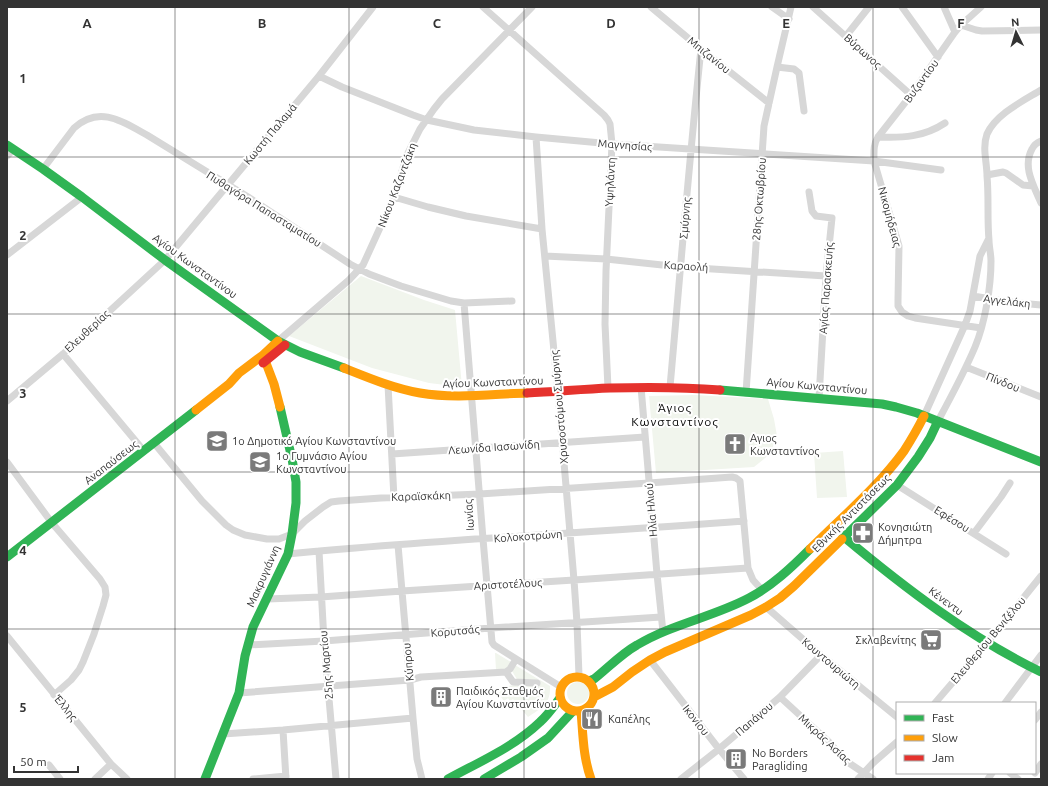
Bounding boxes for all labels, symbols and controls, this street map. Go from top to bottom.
north arrow [996,12,1036,52]
text: A [82,16,92,30]
text: B [258,16,267,30]
text: C [433,16,442,30]
text: D [606,16,616,30]
text: E [782,16,790,30]
text: F [957,16,965,30]
text: N [1011,16,1020,28]
street label: Βύρωνος [841,31,884,71]
street label: Μπιζανίου [685,34,733,76]
street label: Βυζαντίου [901,57,941,105]
text: 1 [19,71,27,85]
street label: Κωστή Παλαμά [241,101,299,167]
street label: Μαγνησίας [597,137,653,154]
street label: Νίκου Καζαντζάκη [375,141,419,229]
street label: Υψηλάντη [603,157,617,207]
street label: 28ης Οκτωβρίου [750,157,769,241]
street label: Πυθαγόρα Παπασταματίου [204,169,324,249]
street label: Νικομήδειας [875,186,904,249]
street label: Σμύρνης [677,197,694,239]
text: 2 [19,228,27,242]
street label: Αγίου Κωνσταντίνου [151,231,239,301]
street label: Αγίας Παρασκευής [817,242,836,334]
street label: Καραολή [663,258,709,274]
street label: Αγγελάκη [983,292,1031,310]
street label: Ελευθερίας [62,307,112,355]
street label: Χρυσοστόμου Σμύρνης [548,349,571,464]
street label: Πίνδου [984,370,1022,394]
street label: Αγίου Κωνσταντίνου [442,374,544,390]
street label: Αγίου Κωνσταντίνου [766,376,868,396]
text: 3 [19,386,27,400]
district label: Άγιος Κωνσταντίνος [631,401,719,429]
school or university icon: 1ο Δημοτικό Αγίου Κωνσταντίνου [204,428,230,454]
church icon: Αγιος Κωνσταντίνος [722,431,748,457]
place label: Αγιος Κωνσταντίνος [750,432,819,458]
place label: 1ο Δημοτικό Αγίου Κωνσταντίνου [232,435,396,447]
street label: Αναπαύσεως [82,437,141,487]
street label: Λεωνίδα Ιασωνίδη [448,438,540,456]
school or university icon: 1ο Γυμνάσιο Αγίου Κωνσταντίνου [247,449,273,475]
place label: 1ο Γυμνάσιο Αγίου Κωνσταντίνου [276,450,367,475]
street label: Εθνικής Αντιστάσεως [810,472,893,555]
street label: Ηλία Ηλιού [643,483,659,537]
street label: Καραϊσκάκη [391,489,451,503]
street label: Ιωνίας [462,499,477,531]
street label: Εφέσου [932,503,972,535]
pharmacy icon: Κονησιώτη Δήμητρα [850,520,876,546]
place label: Κονησιώτη Δήμητρα [878,521,932,546]
street label: Κολοκοτρώνη [493,528,563,544]
text: 4 [19,543,27,557]
street label: Μακρυγιάννη [244,543,282,609]
street label: Αριστοτέλους [474,576,542,593]
street label: Κένεντυ [926,585,966,617]
street label: Ελευθερίου Βενιζέλου [948,594,1028,686]
street label: Κορυτσάς [430,623,480,640]
supermarket icon: Σκλαβενίτης [918,627,944,653]
street label: 25ης Μαρτίου [317,630,336,700]
place label: Σκλαβενίτης [856,634,916,647]
street label: Κουντουριώτη [800,635,862,691]
street label: Κύπρου [400,642,416,682]
building icon: Παιδικός Σταθμός Αγίου Κωνσταντίνου [428,684,454,710]
place label: Παιδικός Σταθμός Αγίου Κωνσταντίνου [456,685,557,710]
street label: Έλλης [51,692,80,724]
text: 5 [19,700,27,714]
street label: Παπάγου [733,700,775,738]
street label: Ικονίου [680,702,712,738]
legend [896,702,1036,774]
restaurant icon: Καπέλης [579,706,605,732]
text: Fast [932,711,954,724]
street label: Μικράς Ασίας [796,712,854,767]
place label: Καπέλης [608,713,650,726]
text: Slow [932,731,958,744]
building icon: No Borders Paragliding [723,746,749,772]
place label: No Borders Paragliding [752,747,808,772]
scale bar [14,748,78,774]
text: Jam [932,751,954,764]
text: 50 m [20,755,47,768]

